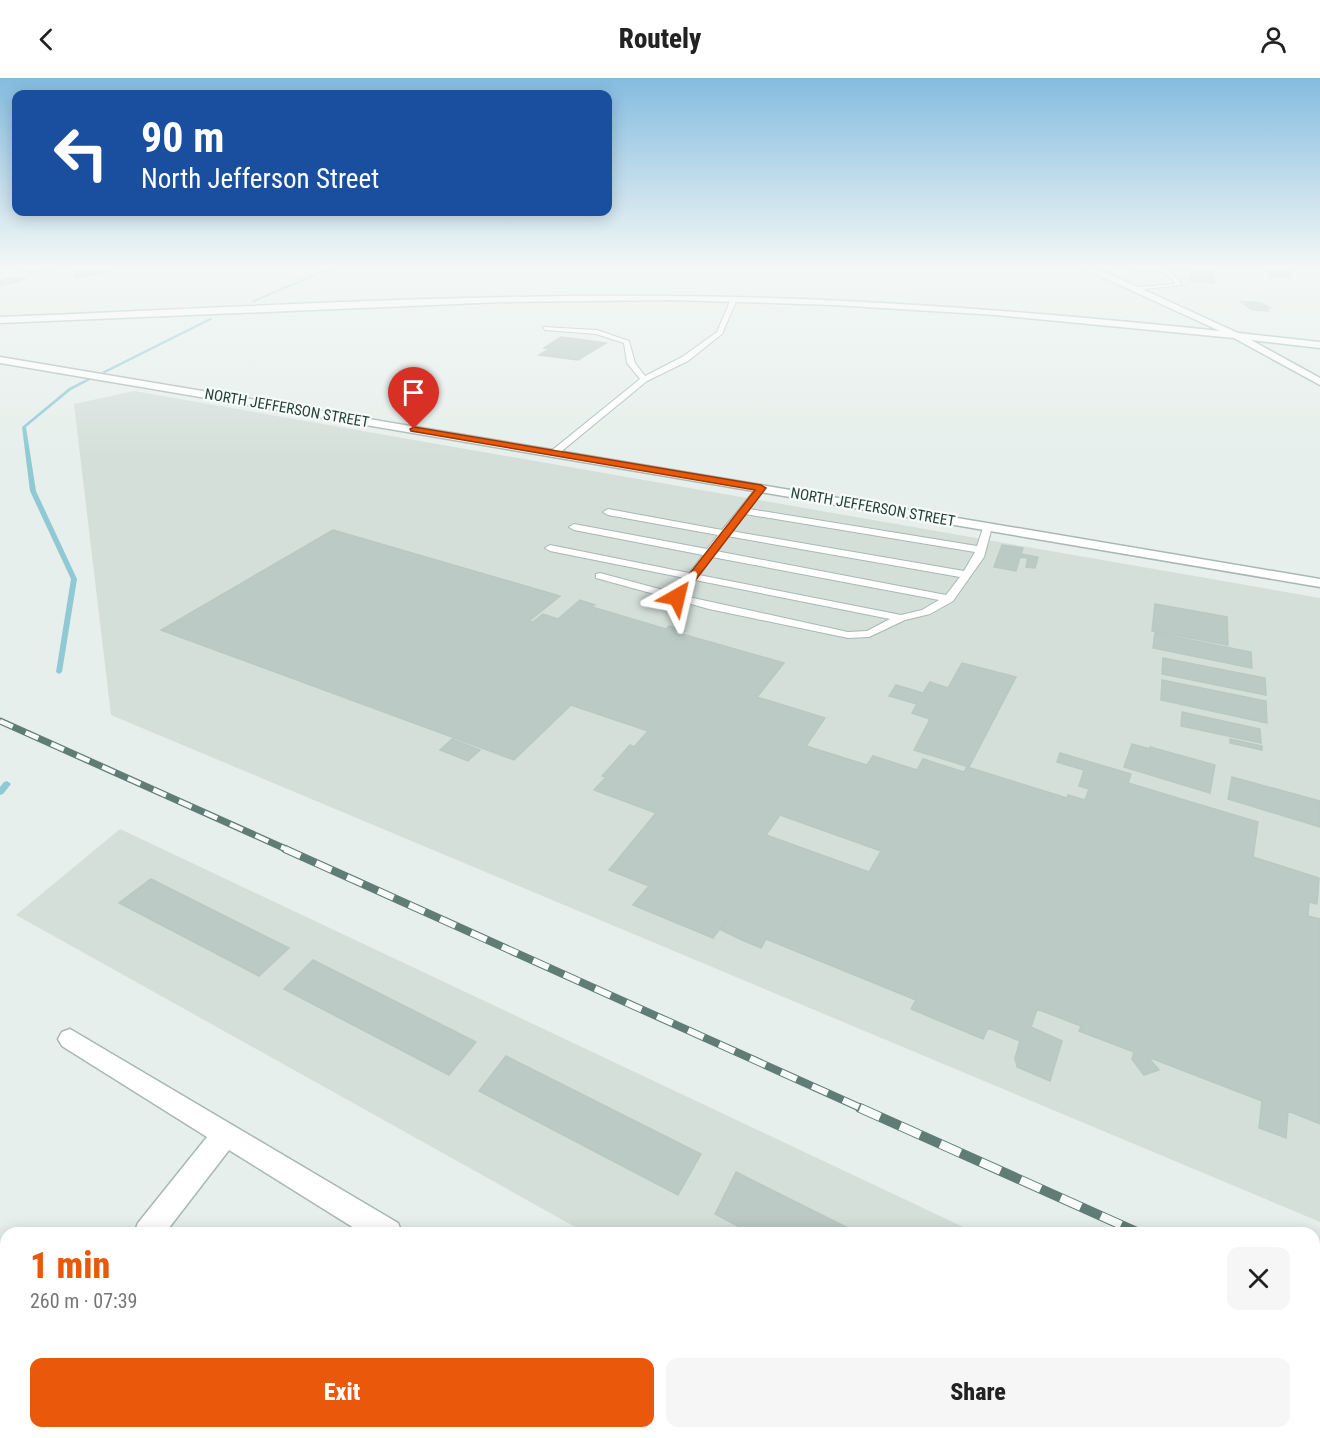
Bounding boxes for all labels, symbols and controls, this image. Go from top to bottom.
icon: back [30,23,63,56]
text: Routely [619,23,701,55]
icon: person [1257,23,1290,56]
text: 90 m [141,113,224,162]
icon: left [42,114,120,192]
text: North Jefferson Street [141,163,379,195]
pin [388,367,439,429]
icon: arrive [397,376,430,409]
street label: NORTH JEFFERSON STREET [203,385,371,431]
street label: NORTH JEFFERSON STREET [789,484,957,530]
position arrow [645,565,709,629]
text: 1 min [30,1245,110,1287]
button: close [1227,1247,1290,1310]
text: 260 m · 07:39 [30,1289,137,1313]
button: Exit [30,1358,654,1427]
button: Share [666,1358,1290,1427]

